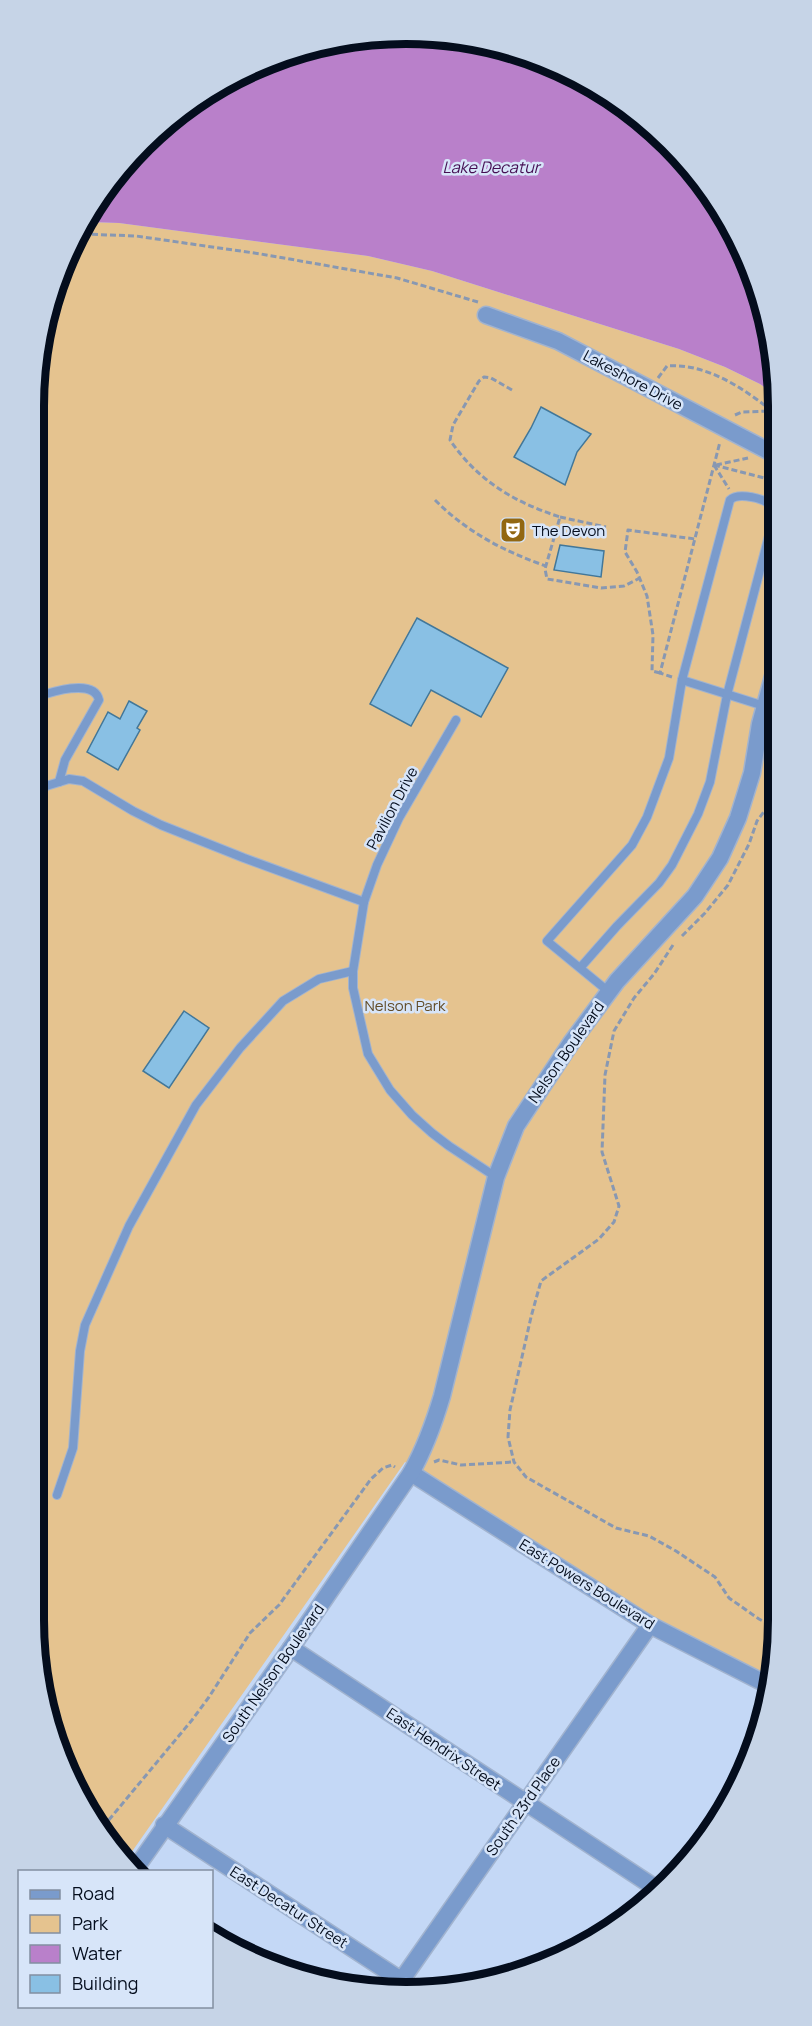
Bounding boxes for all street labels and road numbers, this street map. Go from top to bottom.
street label: Lakeshore Drive [580,345,687,415]
street label: Pavilion Drive [361,763,423,853]
street label: Nelson Boulevard [523,997,609,1107]
street label: East Powers Boulevard [515,1534,659,1634]
street label: South Nelson Boulevard [217,1599,329,1747]
street label: East Hendrix Street [382,1703,506,1795]
street label: South 23rd Place [481,1752,565,1860]
street label: East Decatur Street [226,1861,352,1953]

